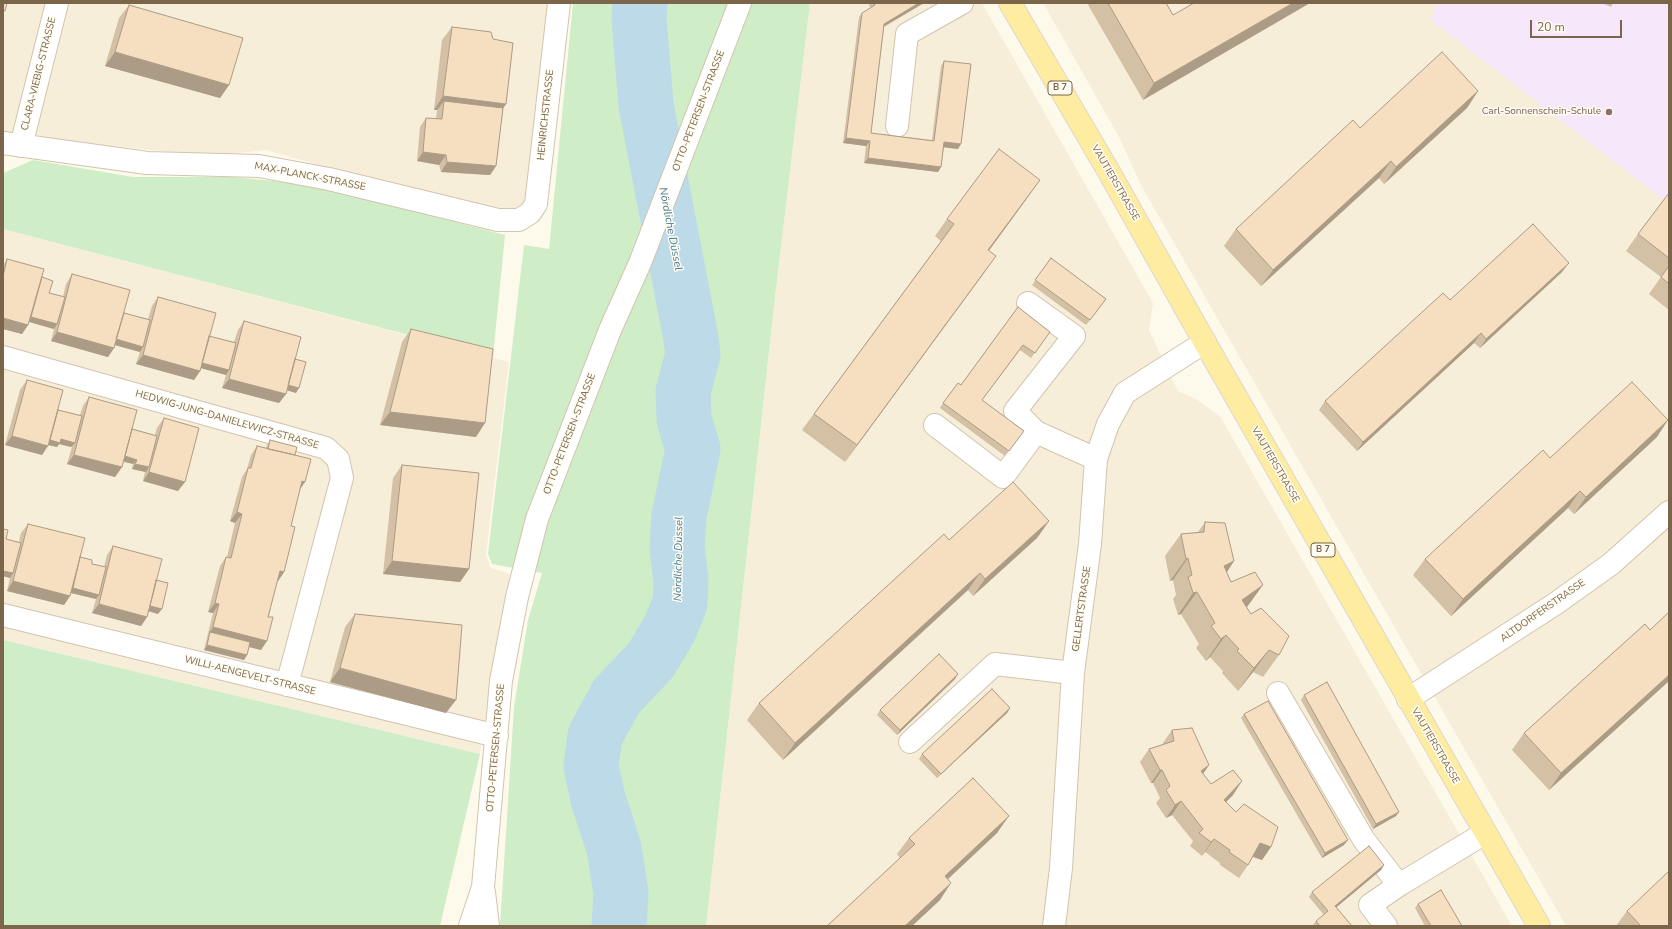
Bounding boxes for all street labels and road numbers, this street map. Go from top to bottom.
street label: CLARA-VIEBIG-STRASSE [19,16,59,132]
street label: OTTO-PETERSEN-STRASSE [670,49,728,173]
street label: HEINRICHSTRASSE [535,69,557,161]
road number: B 7 [1048,81,1072,95]
street label: VAUTIERSTRASSE [1088,143,1142,223]
street label: MAX-PLANCK-STRASSE [253,160,367,194]
street label: OTTO-PETERSEN-STRASSE [541,372,599,496]
street label: HEDWIG-JUNG-DANIELEWICZ-STRASSE [134,388,320,452]
street label: VAUTIERSTRASSE [1248,425,1302,505]
road number: B 7 [1311,543,1335,557]
street label: GELLERTSTRASSE [1070,566,1094,652]
street label: ALTDORFERSTRASSE [1498,577,1588,645]
street label: WILLI-AENGEVELT-STRASSE [183,654,317,698]
street label: OTTO-PETERSEN-STRASSE [484,683,508,813]
street label: VAUTIERSTRASSE [1408,706,1462,786]

